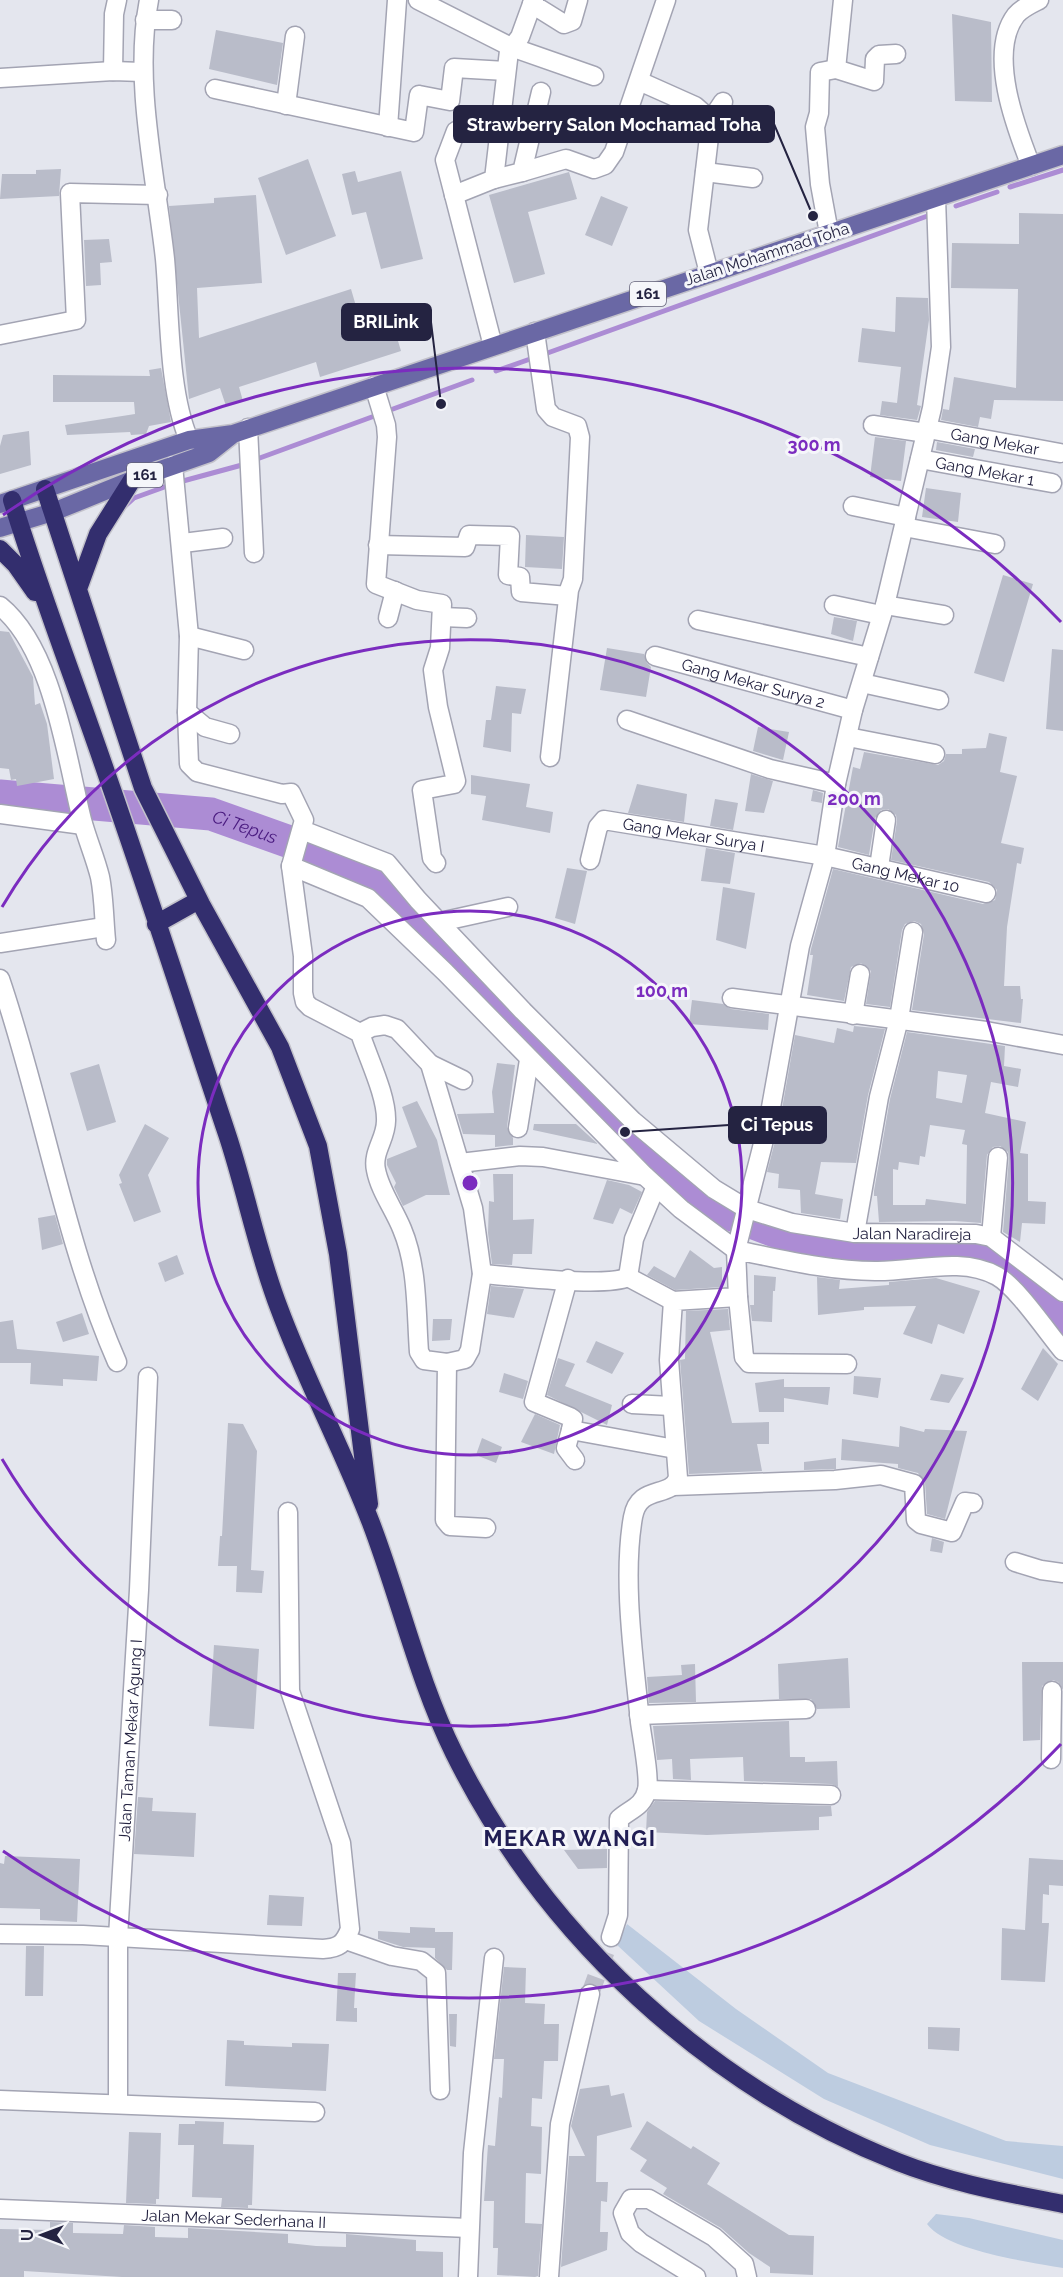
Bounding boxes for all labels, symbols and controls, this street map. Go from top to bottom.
callout: Strawberry Salon Mochamad Toha [454,106,774,142]
text: Strawberry Salon Mochamad Toha [467,114,761,135]
street label: Jalan Mohammad Toha [683,218,851,290]
road number: 161 [630,282,666,306]
callout: BRILink [342,304,431,340]
text: BRILink [353,311,420,332]
street label: Gang Mekar [949,424,1041,459]
text: 300 m [787,434,841,455]
street label: Gang Mekar 1 [934,452,1036,489]
road number: 161 [127,463,163,487]
street label: Gang Mekar Surya 2 [680,654,827,711]
text: 200 m [827,788,881,809]
water label: Ci Tepus [210,805,281,847]
street label: Gang Mekar Surya I [621,814,766,856]
street label: Gang Mekar 10 [850,853,962,896]
text: 100 m [636,980,688,1001]
callout: Ci Tepus [729,1107,826,1143]
text: Ci Tepus [741,1114,813,1135]
centre of rings [460,1173,480,1193]
street label: Jalan Naradireja [852,1223,971,1243]
street label: Jalan Taman Mekar Agung I [114,1639,146,1842]
district label: MEKAR WANGI [483,1825,657,1851]
north arrow [12,2205,72,2265]
street label: Jalan Mekar Sederhana II [141,2205,327,2232]
text: U [18,2229,37,2241]

